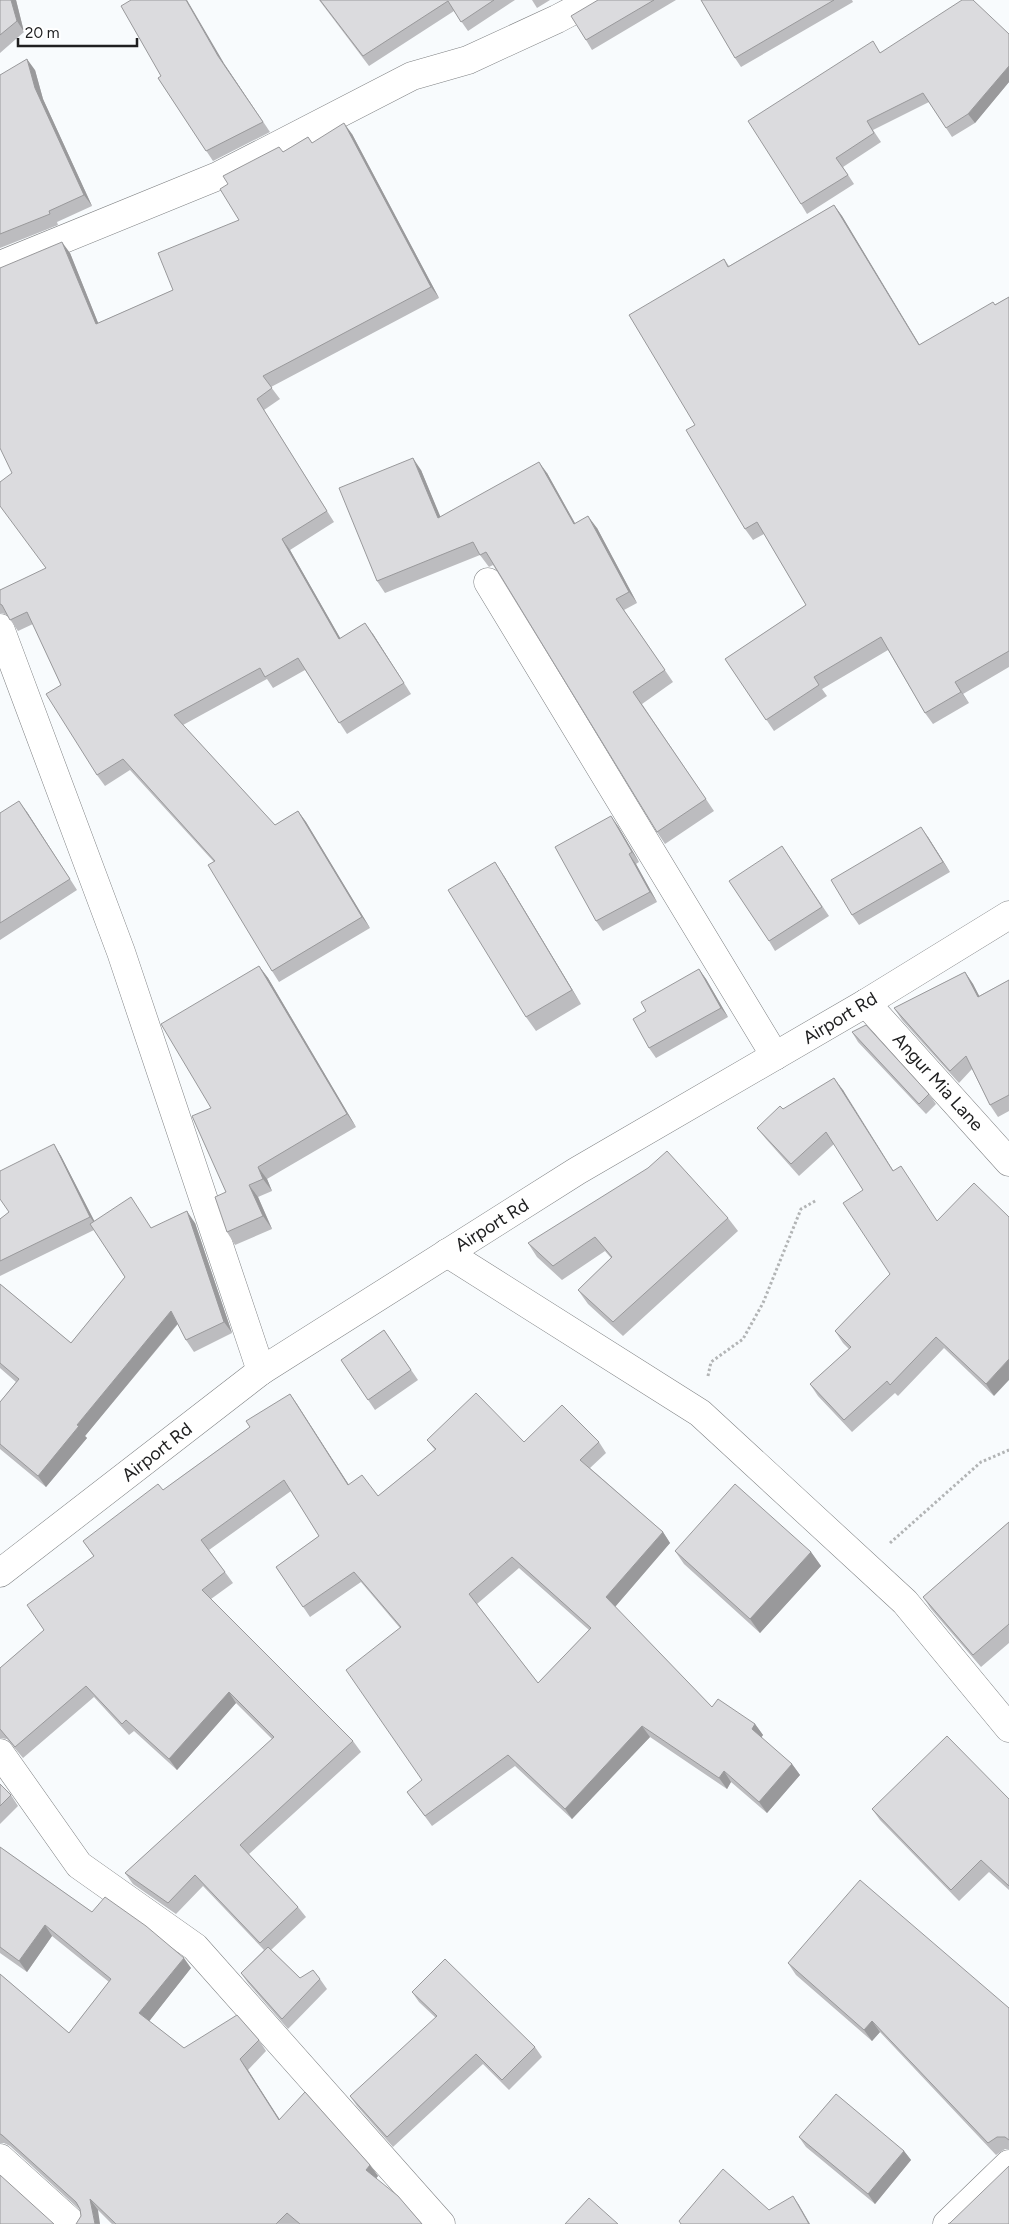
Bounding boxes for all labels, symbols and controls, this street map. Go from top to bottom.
scale bar [18,15,136,47]
text: 20 m [25,24,59,42]
street label: Airport Rd [799,987,881,1049]
street label: Angur Mia Lane [888,1028,988,1136]
street label: Airport Rd [451,1194,533,1256]
street label: Airport Rd [118,1418,196,1486]

